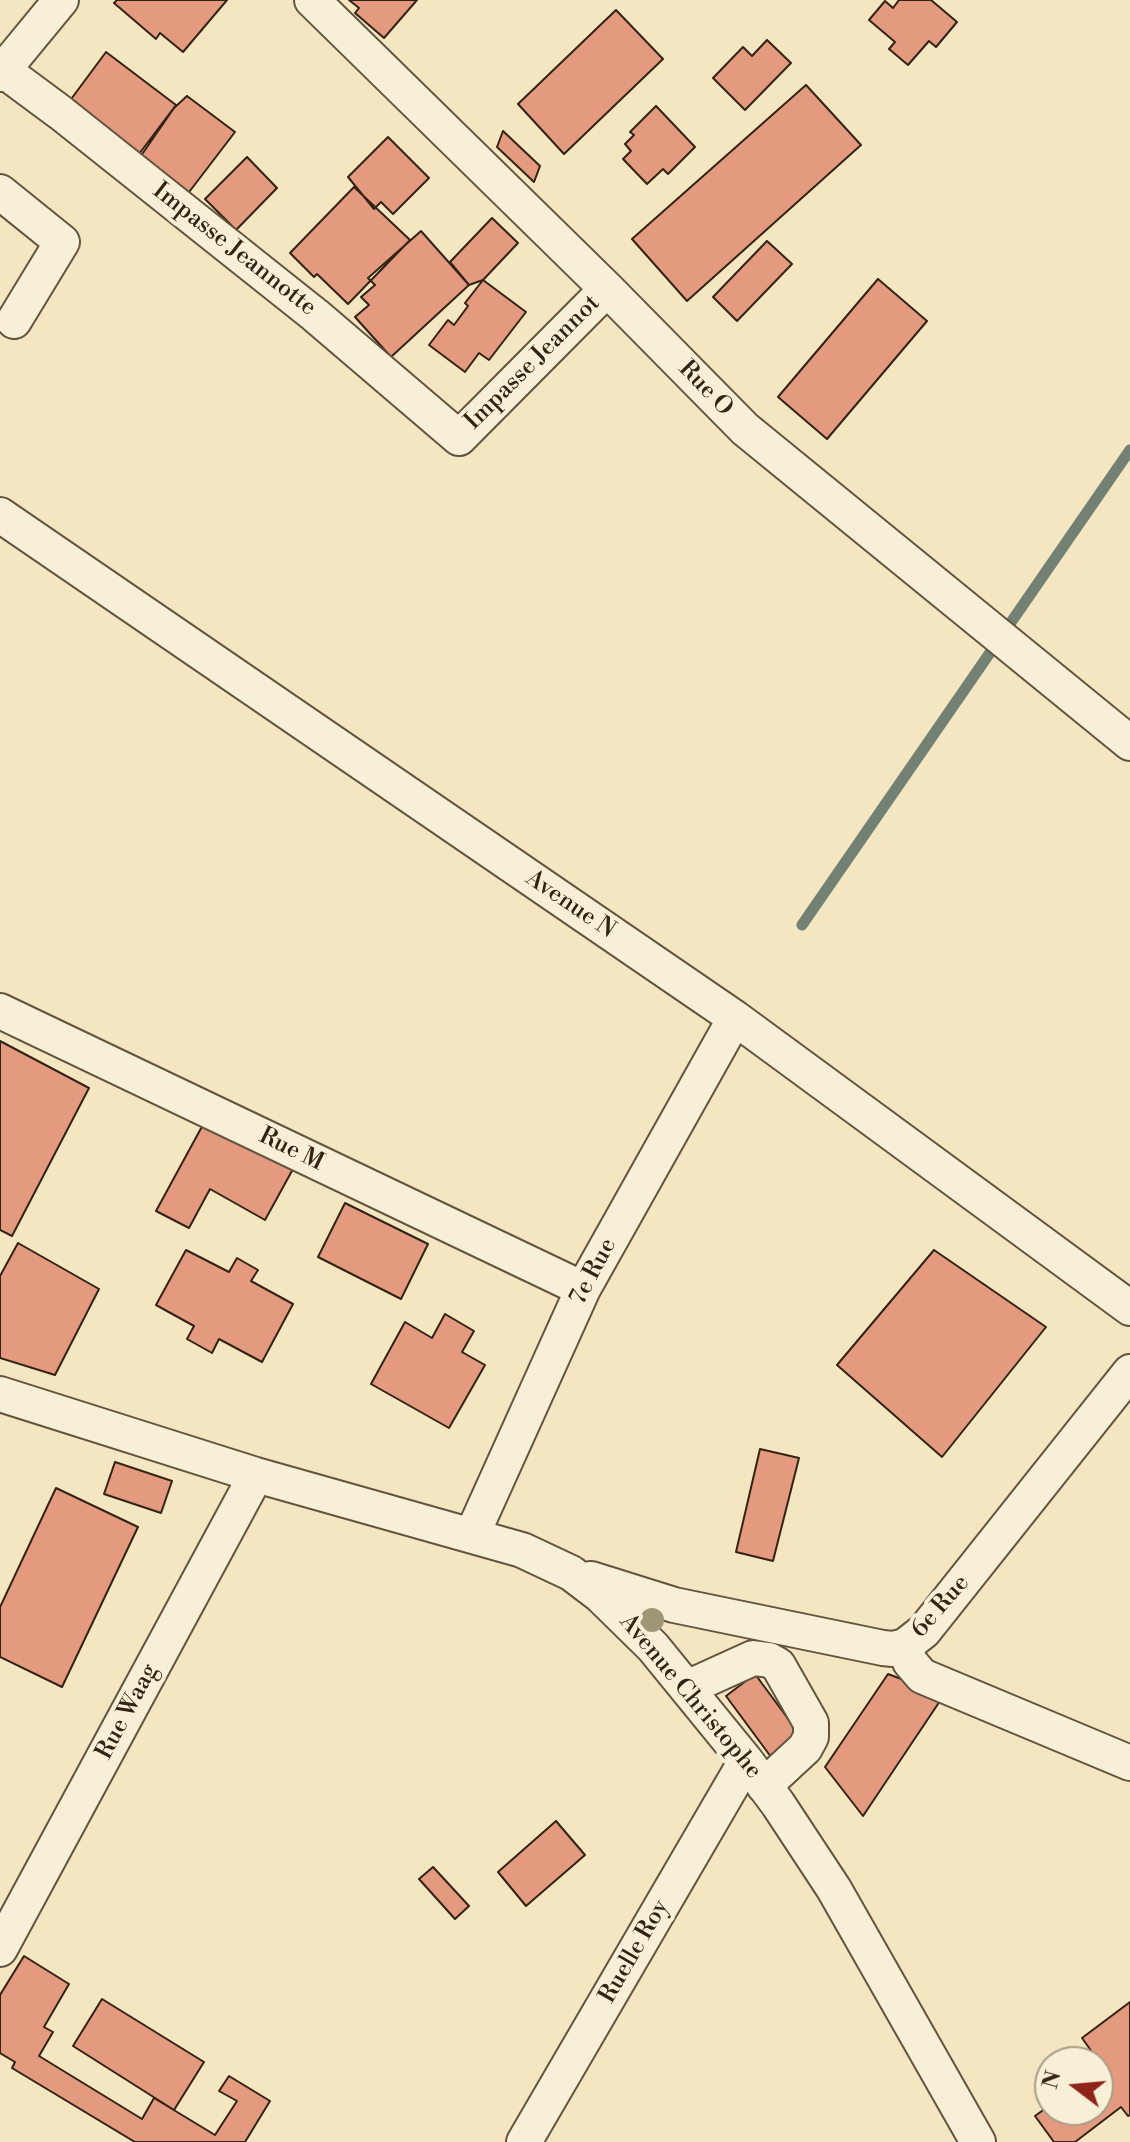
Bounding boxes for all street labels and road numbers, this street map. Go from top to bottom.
street label: Impasse Jeannotte [147,177,321,323]
street label: Impasse Jeannot [460,290,606,436]
street label: Rue O [672,355,738,423]
street label: Avenue N [520,865,620,945]
street label: Rue M [254,1122,328,1178]
street label: 7e Rue [564,1234,624,1310]
street label: 6e Rue [906,1570,976,1644]
street label: Avenue Christophe [613,1609,767,1785]
street label: Rue Waag [91,1659,165,1765]
street label: Ruelle Roy [594,1895,676,2009]

